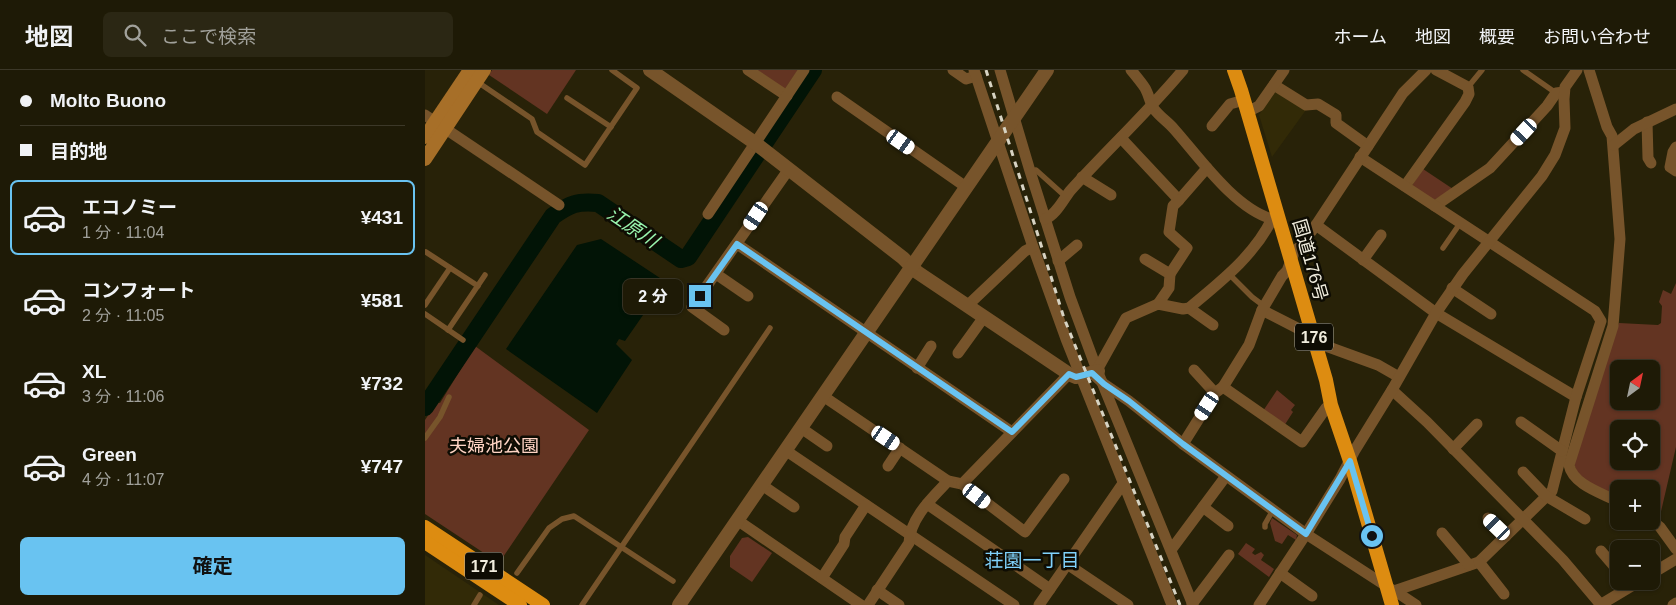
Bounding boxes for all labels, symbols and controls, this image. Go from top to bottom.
search box [103,12,453,57]
icon: search [121,21,149,49]
text: 地図 [25,23,73,50]
text: ここで検索 [161,26,256,47]
text: ホーム [1334,27,1387,47]
text: 地図 [1415,27,1451,47]
text: 概要 [1479,27,1515,47]
text: お問い合わせ [1543,27,1651,47]
text: Molto Buono [50,90,166,111]
car [1508,116,1539,148]
car [884,127,917,157]
text: 目的地 [50,141,107,162]
icon: car [22,195,67,240]
text: エコノミー [82,197,177,218]
car [741,199,770,233]
water label: 江原川 [603,203,664,253]
text: ¥431 [361,207,403,228]
street label: 国道176号 [1289,217,1331,303]
text: 1 分 · 11:04 [82,224,164,241]
icon: car [22,278,67,323]
callout: 2 分 [623,278,683,314]
text: コンフォート [82,280,195,301]
route end [689,285,711,307]
text: 2 分 [638,288,668,305]
text: ¥581 [361,290,403,311]
text: 2 分 · 11:05 [82,307,164,324]
road number: 176 [1295,323,1333,350]
north arrow [1610,360,1660,410]
map controls [1610,360,1660,590]
icon: car [22,361,67,406]
text: XL [82,361,106,382]
text: ¥732 [361,373,403,394]
text: 3 分 · 11:06 [82,388,164,405]
car [1192,389,1221,423]
button: locate [1610,420,1660,470]
car [869,423,902,453]
park label: 夫婦池公園 [449,436,539,456]
icon: car [22,444,67,489]
text: Green [82,444,137,465]
text: ¥747 [361,456,403,477]
text: 4 分 · 11:07 [82,471,164,488]
button: + [1610,480,1660,530]
car [960,481,993,511]
car [1481,511,1513,543]
route start [1361,525,1383,547]
button: 確定 [20,537,405,595]
button: − [1610,540,1660,590]
district label: 荘園一丁目 [984,550,1080,571]
road number: 171 [465,552,503,580]

